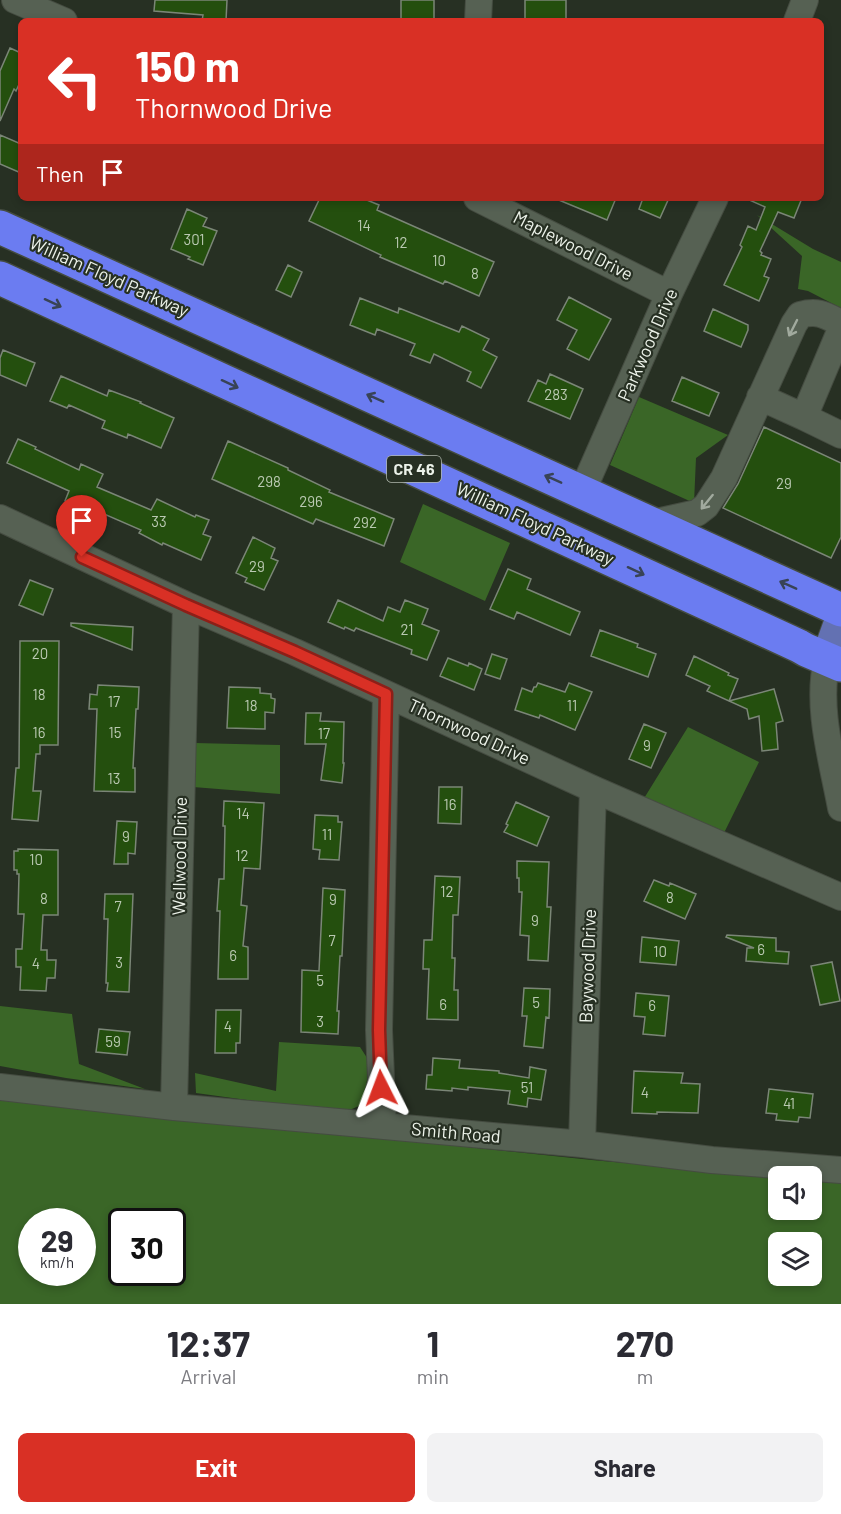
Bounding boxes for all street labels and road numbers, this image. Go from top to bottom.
street label: Maplewood Drive [510,205,637,285]
street label: William Floyd Parkway [26,231,192,321]
street label: Parkwood Drive [612,285,682,404]
road number: CR 46 [387,456,441,482]
street label: William Floyd Parkway [453,477,618,569]
street label: Thornwood Drive [405,693,534,769]
street label: Wellwood Drive [167,796,191,915]
street label: Baywood Drive [574,908,600,1024]
street label: Smith Road [410,1117,502,1147]

